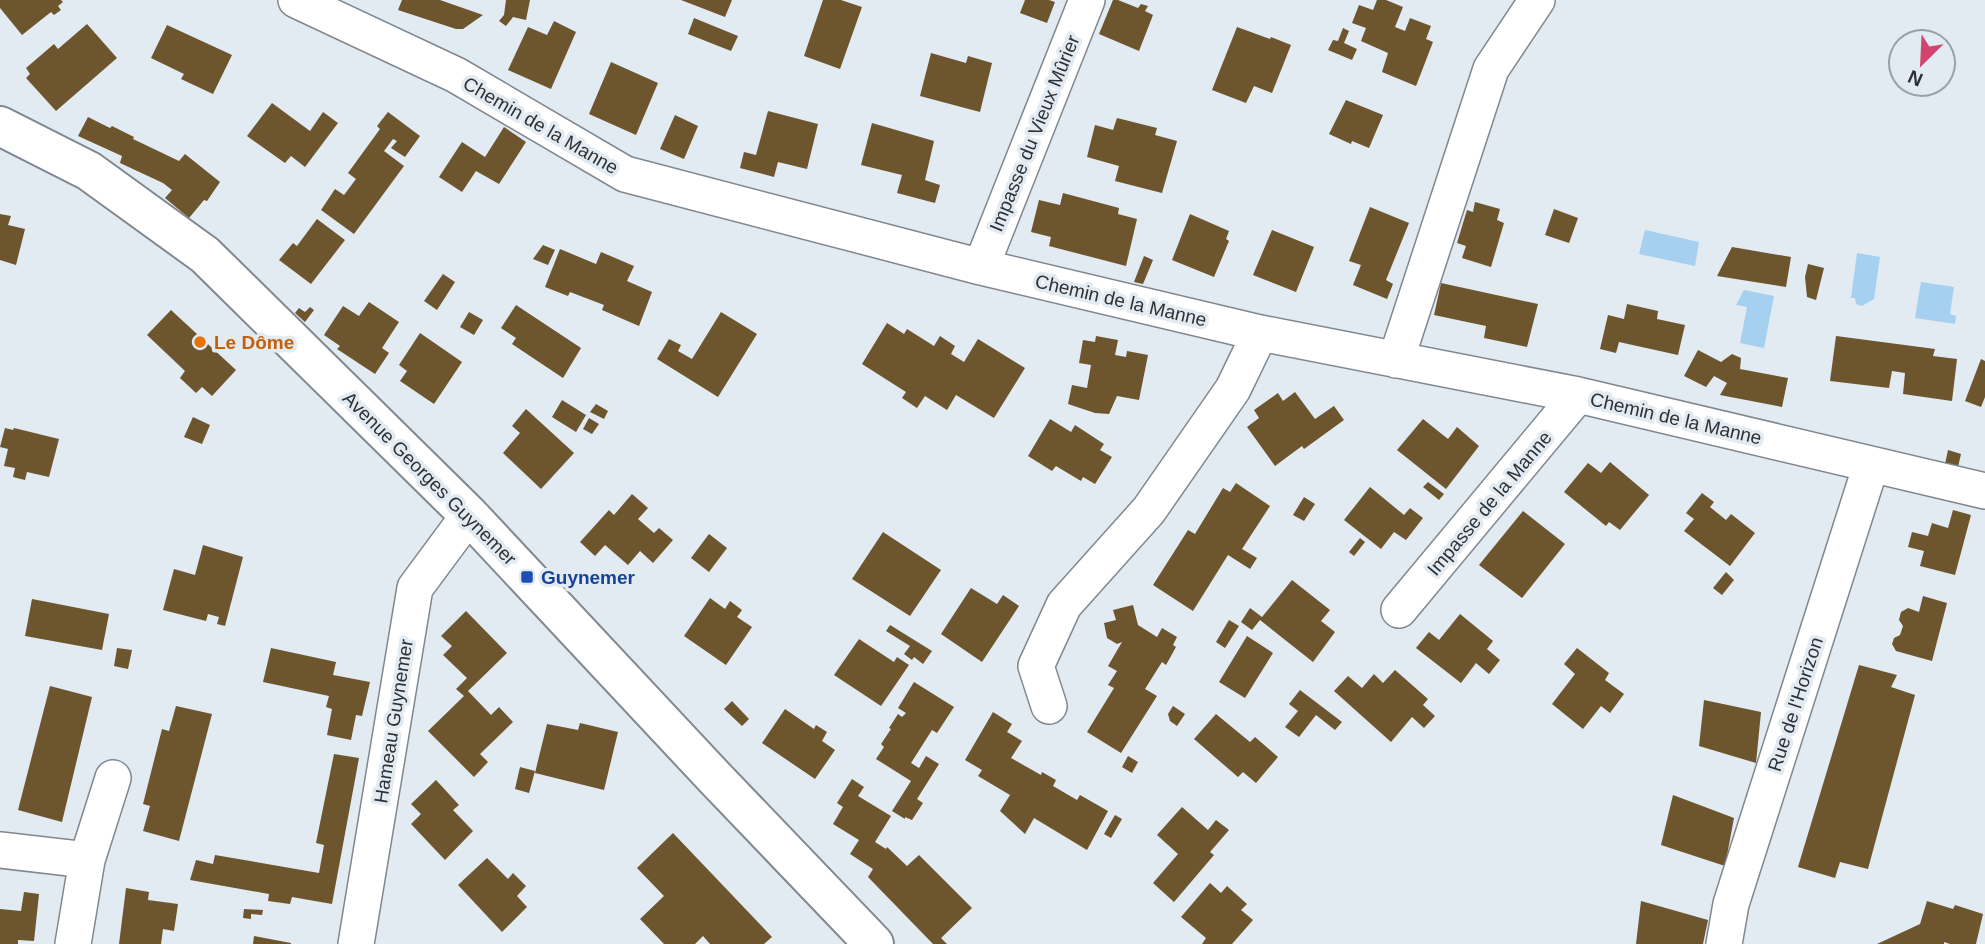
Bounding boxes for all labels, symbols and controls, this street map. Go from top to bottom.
north arrow [1887,28,1957,98]
street label: Impasse du Vieux Mûrier [985,31,1084,234]
text: N [1905,66,1926,90]
street label: Chemin de la Manne [460,73,622,178]
street label: Chemin de la Manne [1033,271,1209,330]
place label: Le Dôme [214,332,294,353]
marker: Le Dôme [192,334,208,350]
street label: Avenue Georges Guynemer [339,387,521,570]
street label: Chemin de la Manne [1588,389,1764,448]
street label: Impasse de la Manne [1423,427,1556,580]
place label: Guynemer [541,567,636,588]
marker: Guynemer [519,569,535,585]
street label: Rue de l'Horizon [1764,634,1827,774]
street label: Hameau Guynemer [370,637,417,805]

